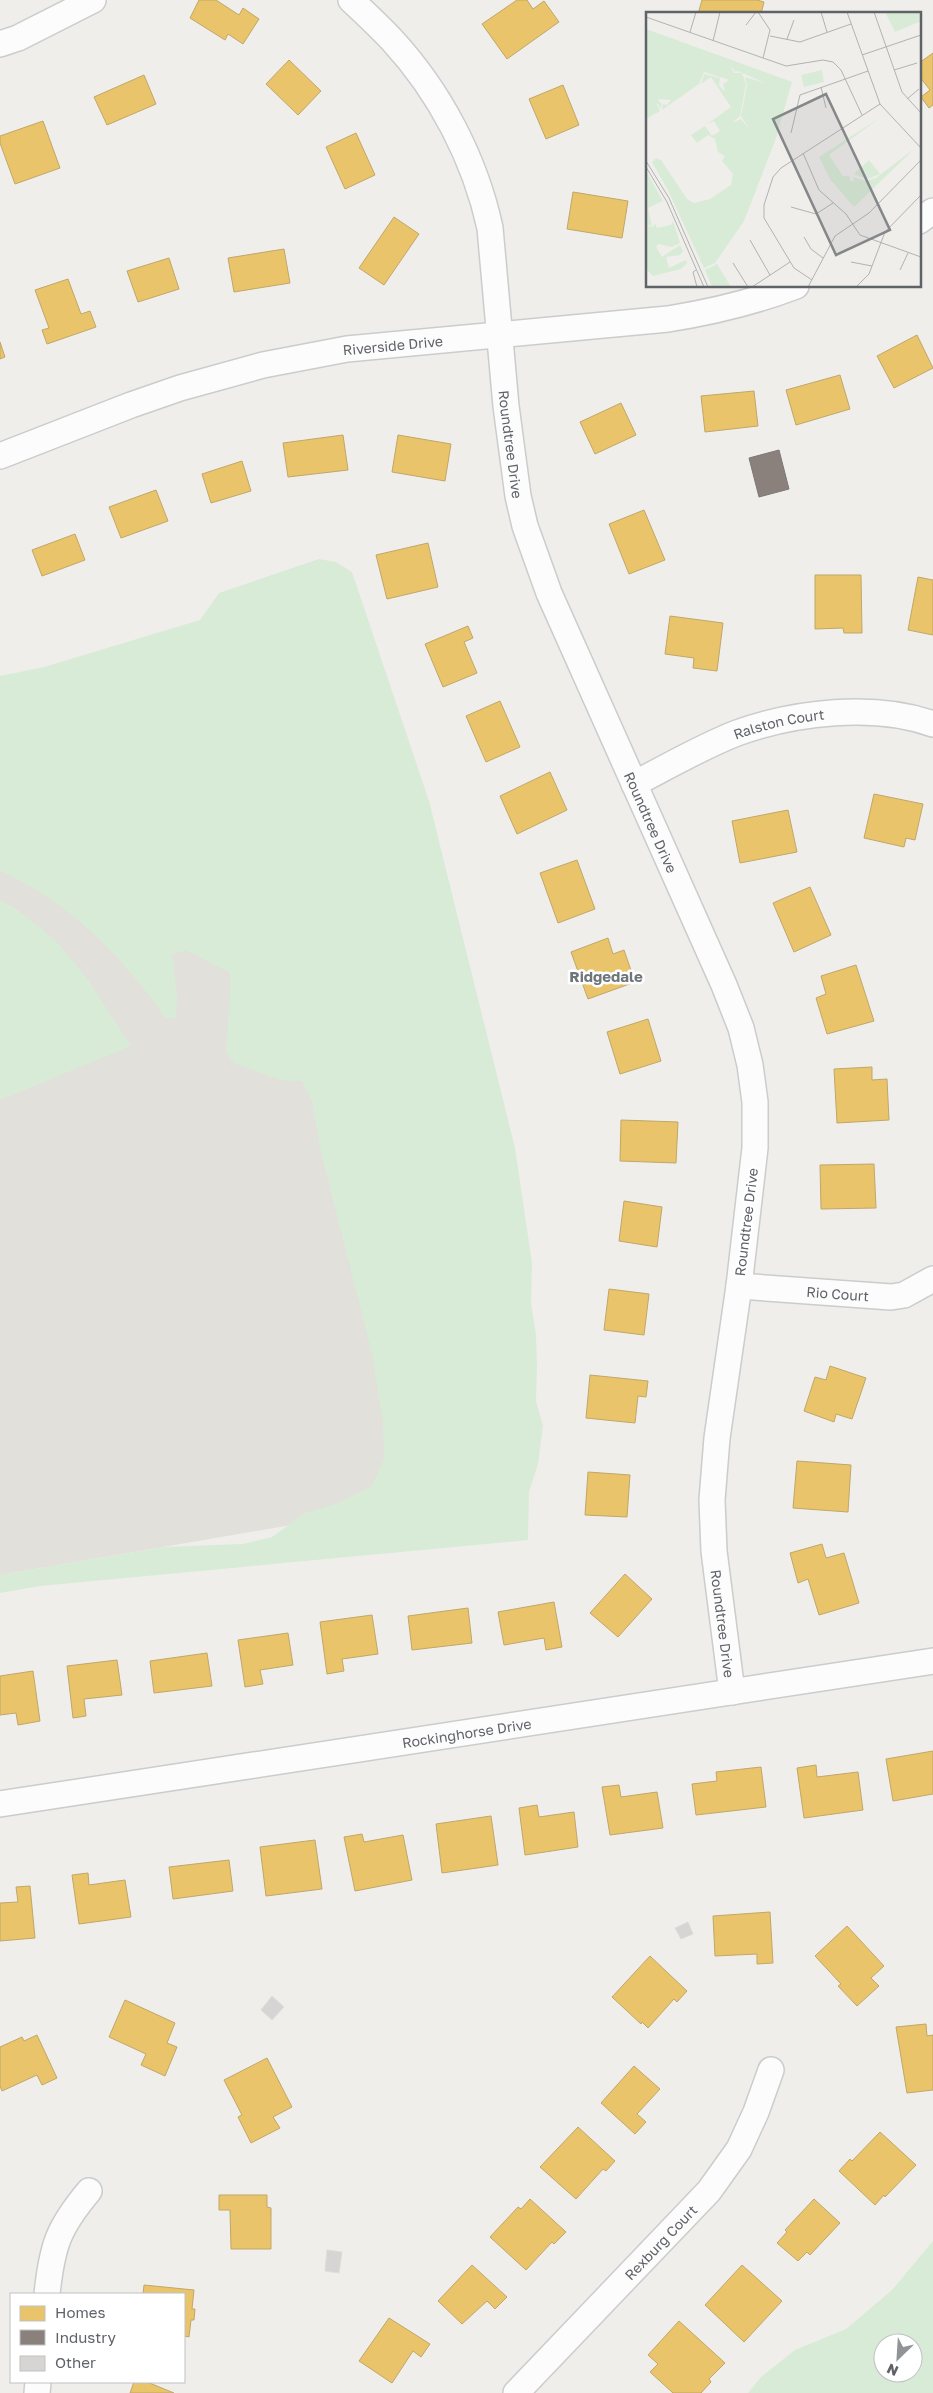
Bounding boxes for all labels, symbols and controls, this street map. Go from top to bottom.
inset map [646,12,920,288]
street label: Riverside Drive [342,332,444,358]
street label: Roundtree Drive [496,389,527,499]
street label: Ralston Court [731,705,825,742]
street label: Roundtree Drive [621,769,681,875]
district label: Ridgedale [569,967,643,985]
street label: Roundtree Drive [731,1167,761,1277]
street label: Rio Court [806,1282,870,1304]
street label: Roundtree Drive [708,1568,739,1679]
street label: Rockinghorse Drive [401,1714,532,1751]
street label: Rexburg Court [621,2201,700,2283]
legend [10,2293,185,2383]
text: Homes [55,2303,105,2321]
text: Industry [55,2328,116,2346]
north arrow [873,2333,923,2383]
text: Other [55,2353,96,2371]
text: N [884,2360,901,2380]

